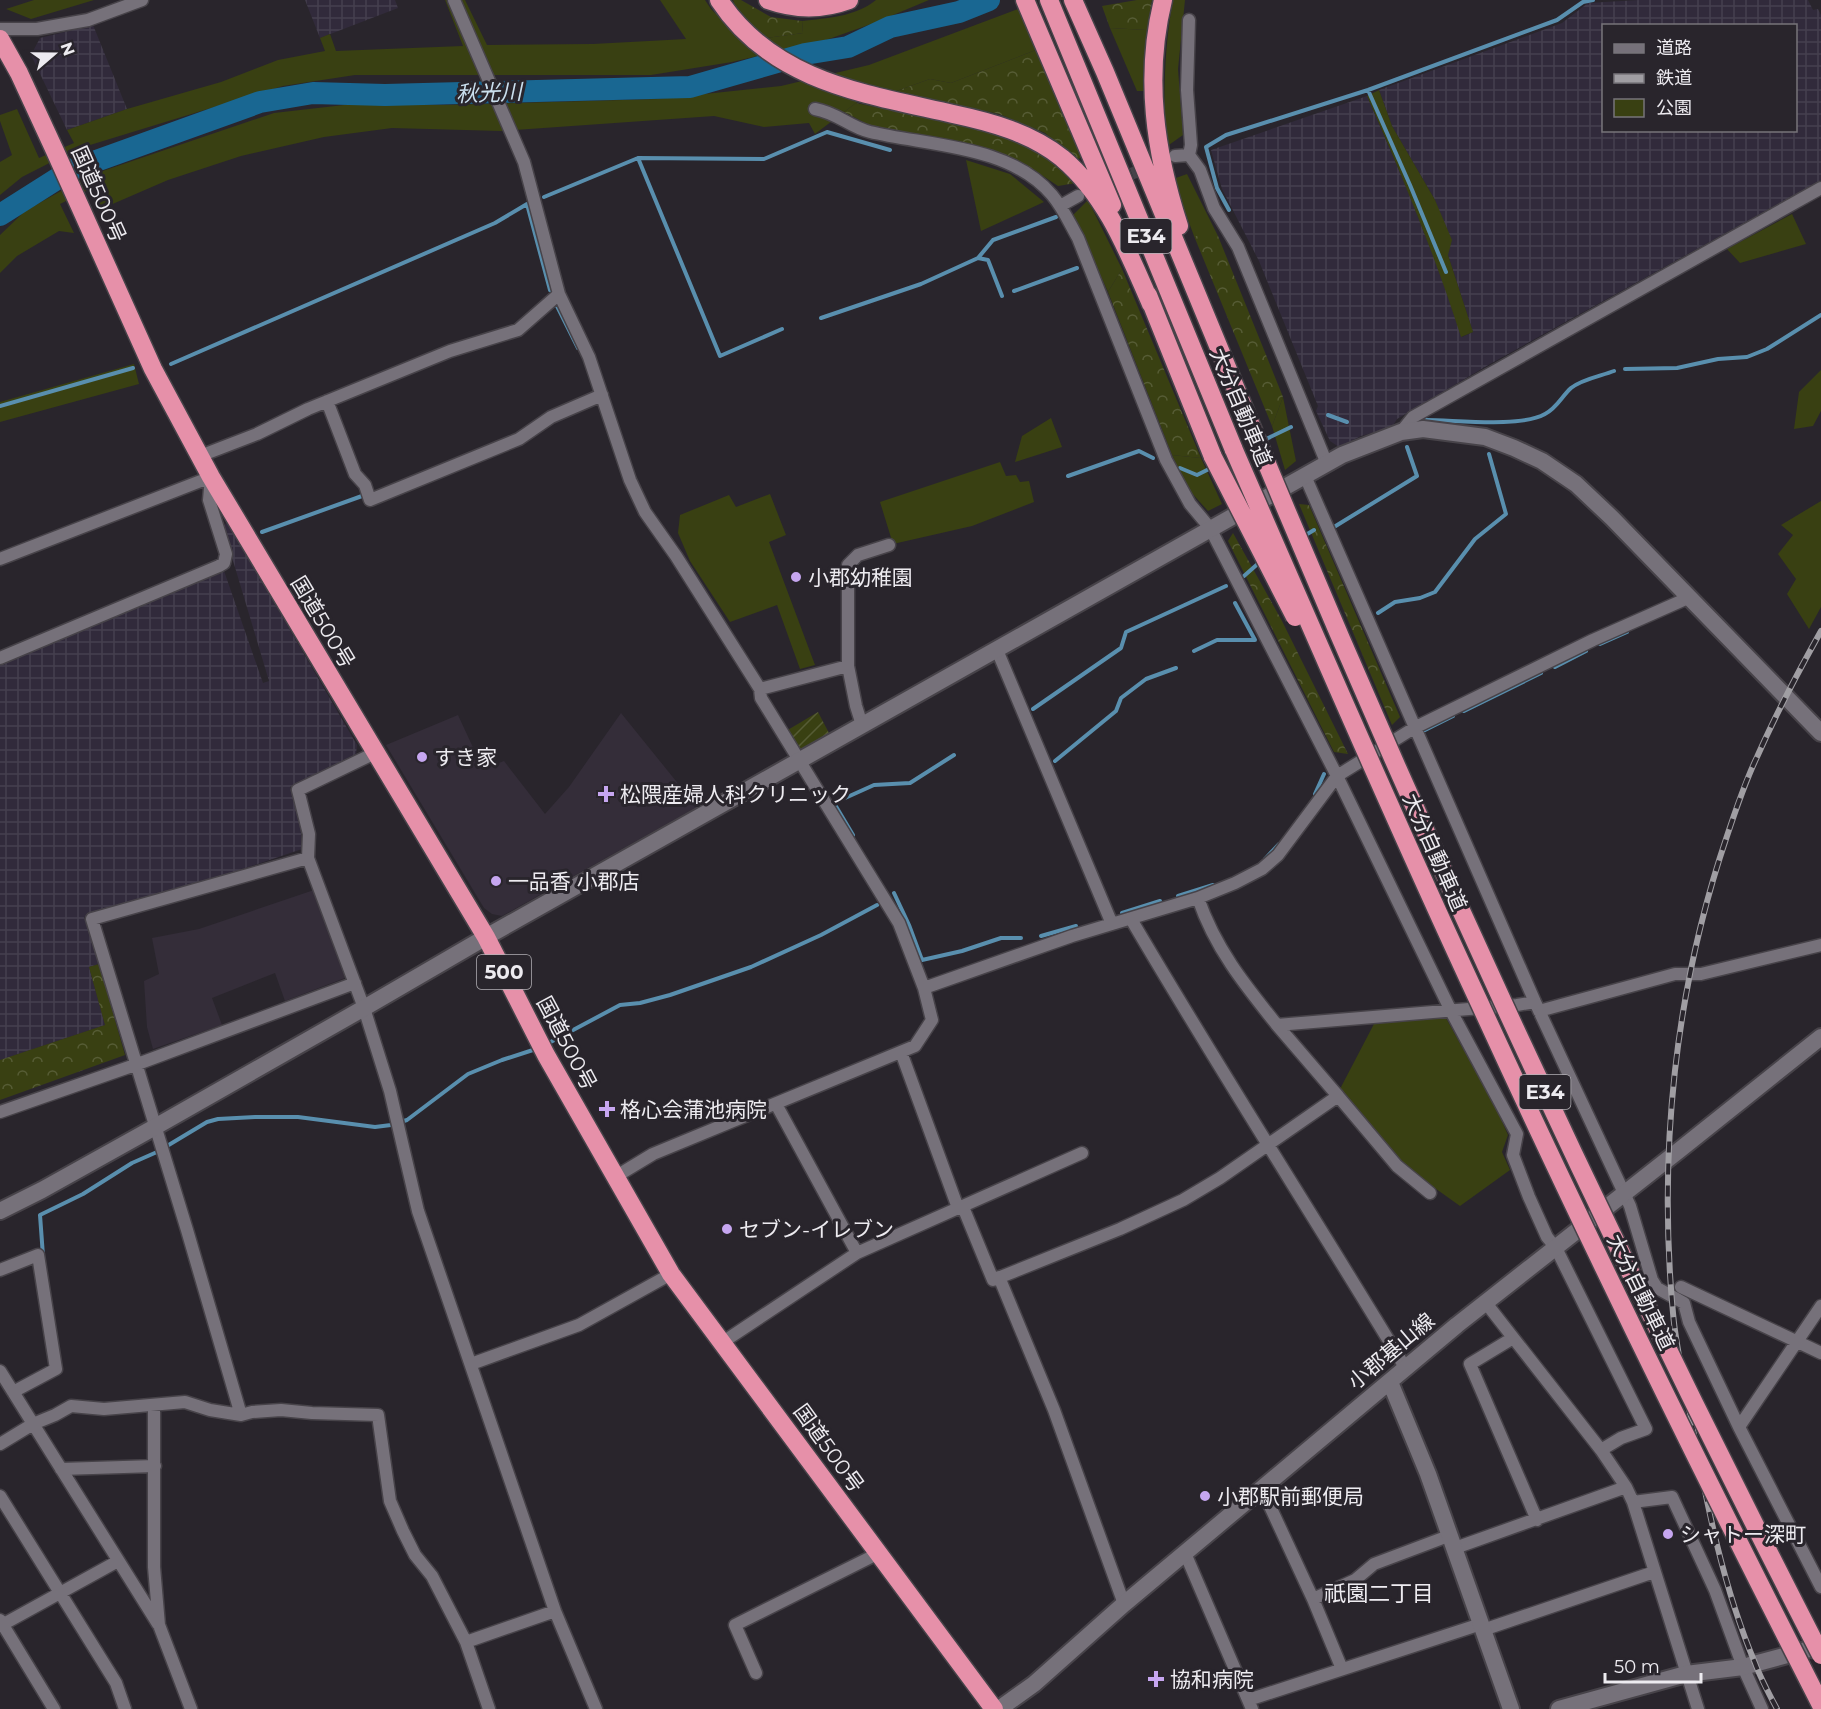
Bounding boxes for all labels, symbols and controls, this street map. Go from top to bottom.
north arrow [24,24,84,84]
legend [1602,24,1797,132]
text: 道路 [1656,37,1692,59]
text: N [56,40,79,58]
text: 鉄道 [1656,67,1692,89]
water label: 秋光川 [456,78,524,108]
text: 公園 [1656,97,1692,119]
street label: 国道500号 [67,142,131,246]
road number: E34 [1120,219,1172,253]
street label: 大分自動車道 [1205,344,1277,470]
place label: 小郡幼稚園 [808,565,913,590]
marker: 小郡幼稚園 [789,570,803,584]
street label: 国道500号 [286,572,360,672]
place label: すき家 [434,745,497,770]
marker: すき家 [415,750,429,764]
place label: 松隈産婦人科クリニック [620,782,851,807]
marker: 松隈産婦人科クリニック [597,785,615,803]
street label: 大分自動車道 [1398,789,1472,915]
place label: 一品香 小郡店 [508,869,640,894]
marker: 一品香 小郡店 [489,874,503,888]
road number: 500 [477,955,531,989]
street label: 国道500号 [532,992,602,1094]
road number: E34 [1520,1075,1570,1109]
place label: 格心会蒲池病院 [620,1097,767,1122]
marker: 格心会蒲池病院 [598,1100,616,1118]
place label: セブン-イレブン [739,1217,894,1242]
marker: セブン-イレブン [720,1222,734,1236]
street label: 大分自動車道 [1602,1230,1680,1354]
street label: 小郡基山線 [1343,1308,1439,1394]
street label: 国道500号 [789,1399,869,1497]
place label: 小郡駅前郵便局 [1217,1484,1364,1509]
marker: 小郡駅前郵便局 [1198,1489,1212,1503]
place label: シャトー深町 [1680,1522,1806,1547]
marker: シャトー深町 [1661,1527,1675,1541]
district label: 祇園二丁目 [1324,1580,1434,1607]
scale bar [1605,1646,1701,1684]
text: 50 m [1614,1656,1660,1678]
place label: 協和病院 [1170,1667,1254,1692]
marker: 協和病院 [1147,1670,1165,1688]

